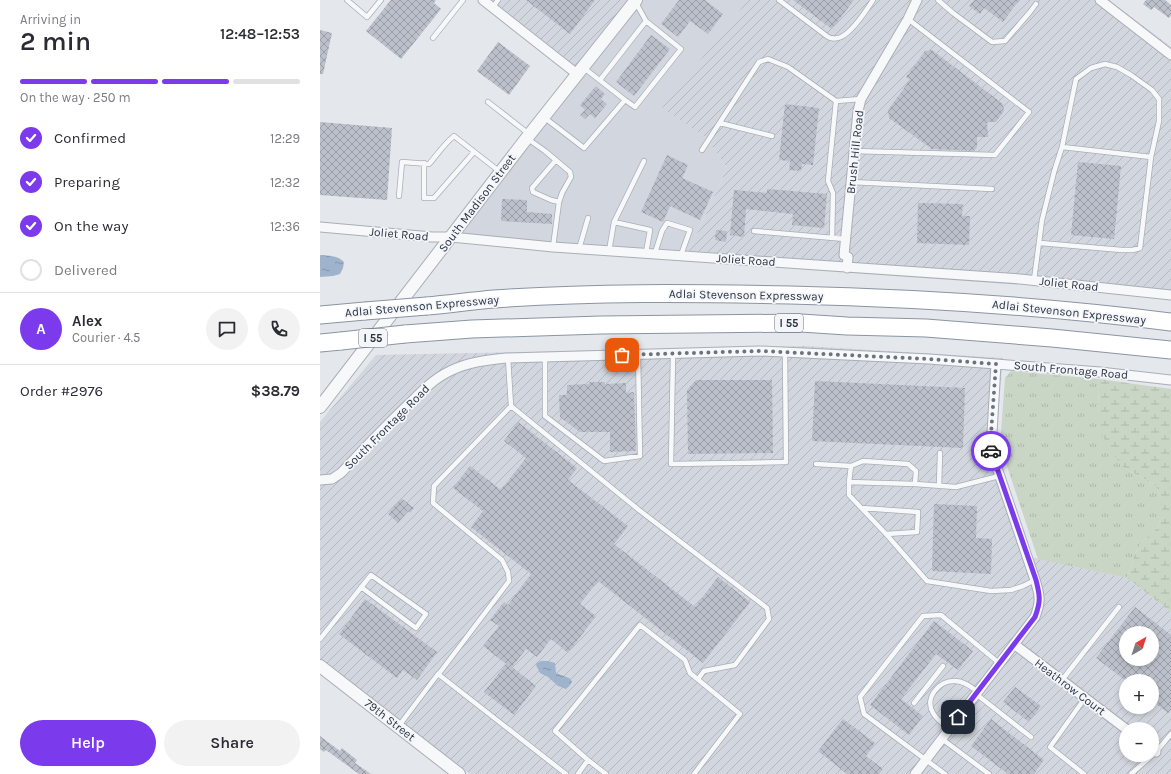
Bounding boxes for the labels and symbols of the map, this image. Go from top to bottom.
street label: Brush Hill Road [844,109,866,195]
street label: South Madison Street [436,151,519,255]
street label: Joliet Road [369,224,429,244]
street label: Joliet Road [716,251,776,269]
street label: Joliet Road [1039,274,1099,294]
street label: Adlai Stevenson Expressway [669,287,824,303]
street label: Adlai Stevenson Expressway [344,292,500,320]
street label: Adlai Stevenson Expressway [991,297,1147,327]
road number: I 55 [775,314,803,332]
road number: I 55 [359,329,387,347]
pin [605,338,639,372]
street label: South Frontage Road [1013,358,1129,382]
street label: South Frontage Road [342,382,432,472]
courier [971,431,1011,471]
north arrow [1119,626,1159,666]
street label: Heathrow Court [1032,656,1109,718]
street label: 79th Street [362,696,418,744]
pin [941,700,975,734]

